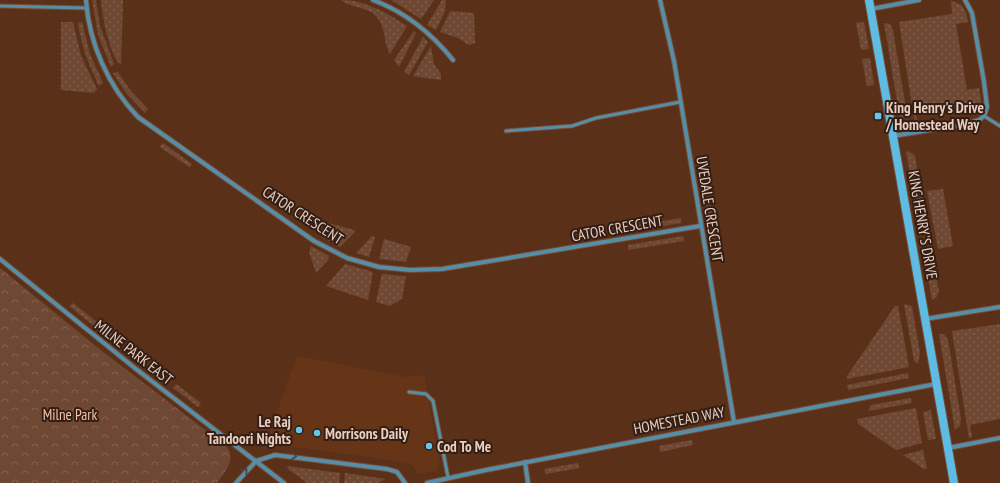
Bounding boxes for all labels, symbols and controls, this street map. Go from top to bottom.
place label: King Henry's Drive / Homestead Way [885,98,984,134]
marker: King Henry's Drive / Homestead Way [873,111,883,121]
street label: UVEDALE CRESCENT [692,155,728,263]
street label: KING HENRY'S DRIVE [904,169,942,281]
street label: CATOR CRESCENT [259,182,347,248]
street label: CATOR CRESCENT [570,211,664,245]
street label: MILNE PARK EAST [91,316,177,389]
street label: HOMESTEAD WAY [632,402,726,438]
park label: Milne Park [43,405,97,424]
place label: Le Raj Tandoori Nights [207,412,291,448]
place label: Morrisons Daily [325,424,409,443]
marker: Le Raj Tandoori Nights [294,425,304,435]
marker: Morrisons Daily [312,428,322,438]
place label: Cod To Me [437,437,491,456]
marker: Cod To Me [424,441,434,451]
one-way arrow [291,451,297,460]
one-way arrow [241,469,248,476]

